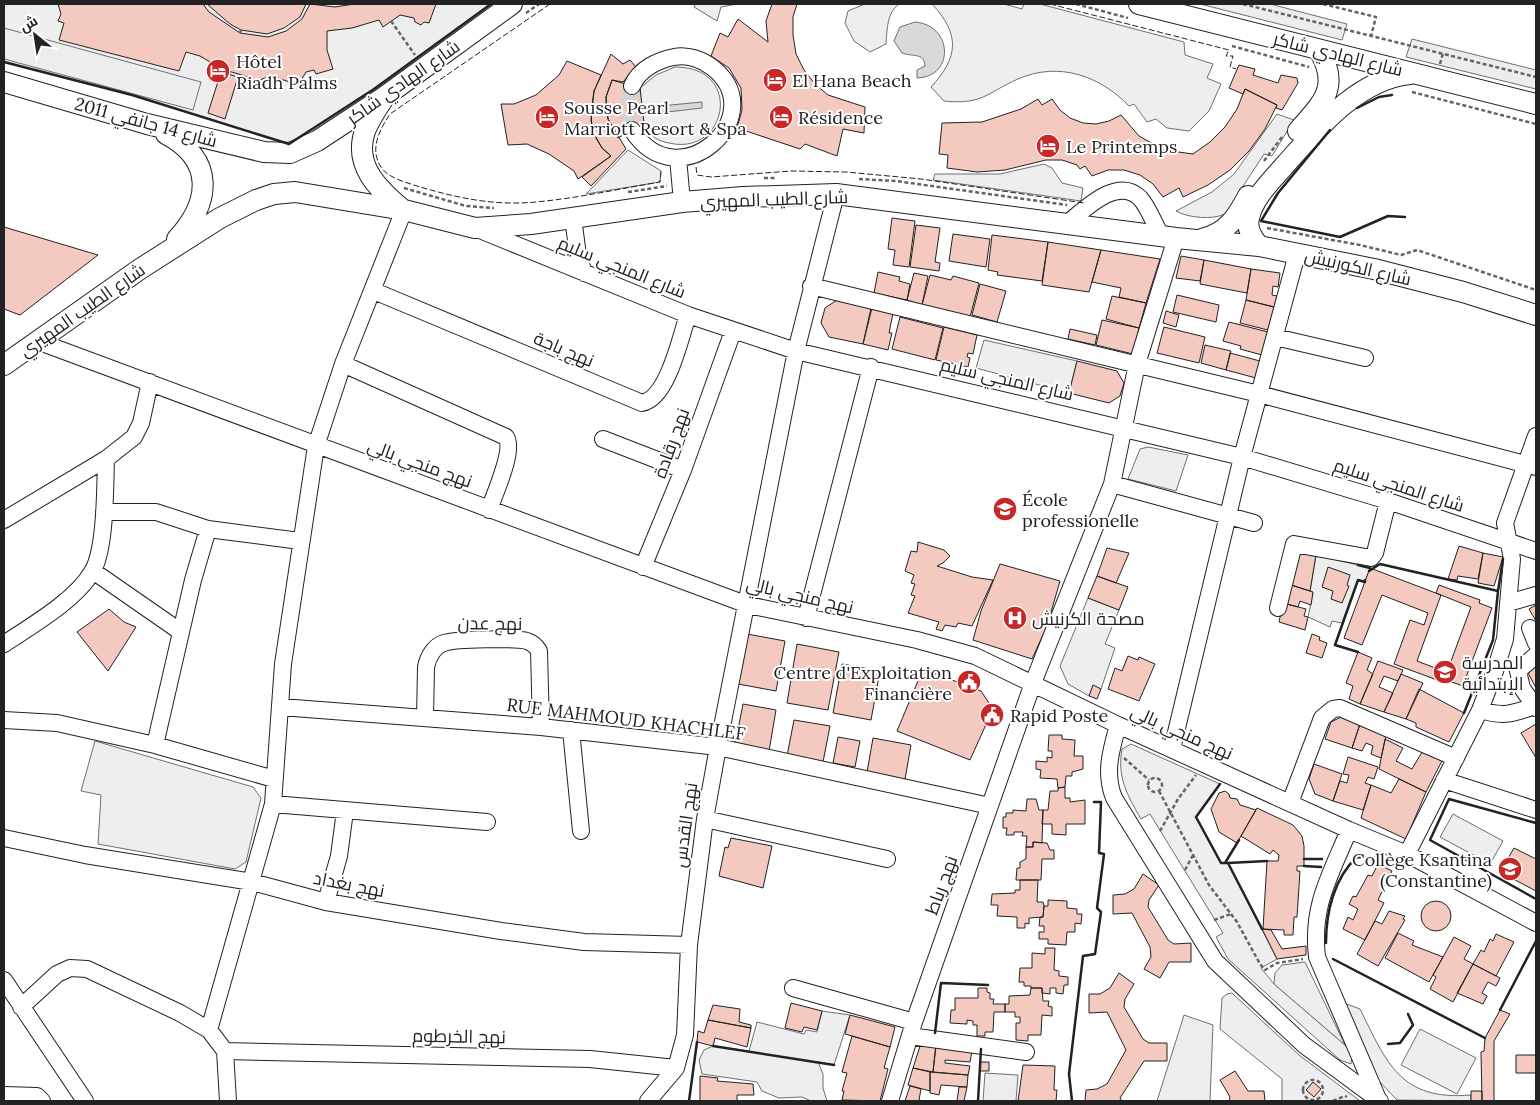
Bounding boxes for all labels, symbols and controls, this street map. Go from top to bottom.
north arrow [10,10,60,60]
text: ش [16,11,41,36]
street label: شارع الهادي شاكر [1269,27,1405,84]
street label: شارع الهادي شاكر [341,34,466,133]
place label: Hôtel Riadh Palms [236,50,337,94]
hotel icon: Hôtel Riadh Palms [205,58,231,84]
hotel icon: El Hana Beach [762,67,788,93]
place label: El Hana Beach [792,69,912,92]
street label: شارع 14 جانفي 2011 [71,92,220,155]
place label: Sousse Pearl Marriott Resort & Spa [564,96,747,140]
hotel icon: Sousse Pearl Marriott Resort & Spa [534,104,560,130]
hotel icon: Résidence [768,104,794,130]
place label: Résidence [798,106,883,129]
hotel icon: Le Printemps [1035,133,1061,159]
place label: Le Printemps [1066,135,1177,158]
street label: شارع الطيب المهيري [700,185,849,216]
street label: شارع المنجي سليم [554,231,689,306]
street label: شارع الكورنيش [1302,244,1414,291]
street label: شارع الطيب المهيري [15,258,151,364]
street label: نهج باجة [530,326,598,373]
street label: شارع المنجي سليم [938,353,1076,408]
street label: نهج رقادة [648,405,695,482]
street label: نهج منجي بالي [364,433,475,495]
street label: شارع المنجي سليم [1330,453,1467,520]
place label: École professionelle [1022,488,1139,532]
school or university icon: École professionelle [992,496,1018,522]
street label: نهج منجي بالي [743,571,856,621]
hospital icon: مصحة الكرنيش [1002,605,1028,631]
place label: مصحة الكرنيش [1032,607,1144,630]
street label: نهج عدن [457,611,523,636]
place label: المدرسة الإبتدائية [1462,651,1524,695]
school or university icon: المدرسة الإبتدائية [1432,659,1458,685]
place label: Centre d'Exploitation Financière [773,661,952,705]
public building icon: Centre d'Exploitation Financière [956,669,982,695]
street label: RUE MAHMOUD KHACHLEF [505,693,747,745]
street label: نهج منجي بالي [1126,699,1237,768]
public building icon: Rapid Poste [979,702,1005,728]
place label: Rapid Poste [1010,704,1108,727]
street label: نهج القدس [668,781,703,869]
place label: Collège Ksantina (Constantine) [1352,848,1492,892]
street label: نهج رباط [920,852,963,918]
school or university icon: Collège Ksantina (Constantine) [1497,856,1523,882]
street label: نهج بغداد [311,866,387,903]
street label: نهج الخرطوم [412,1024,506,1049]

